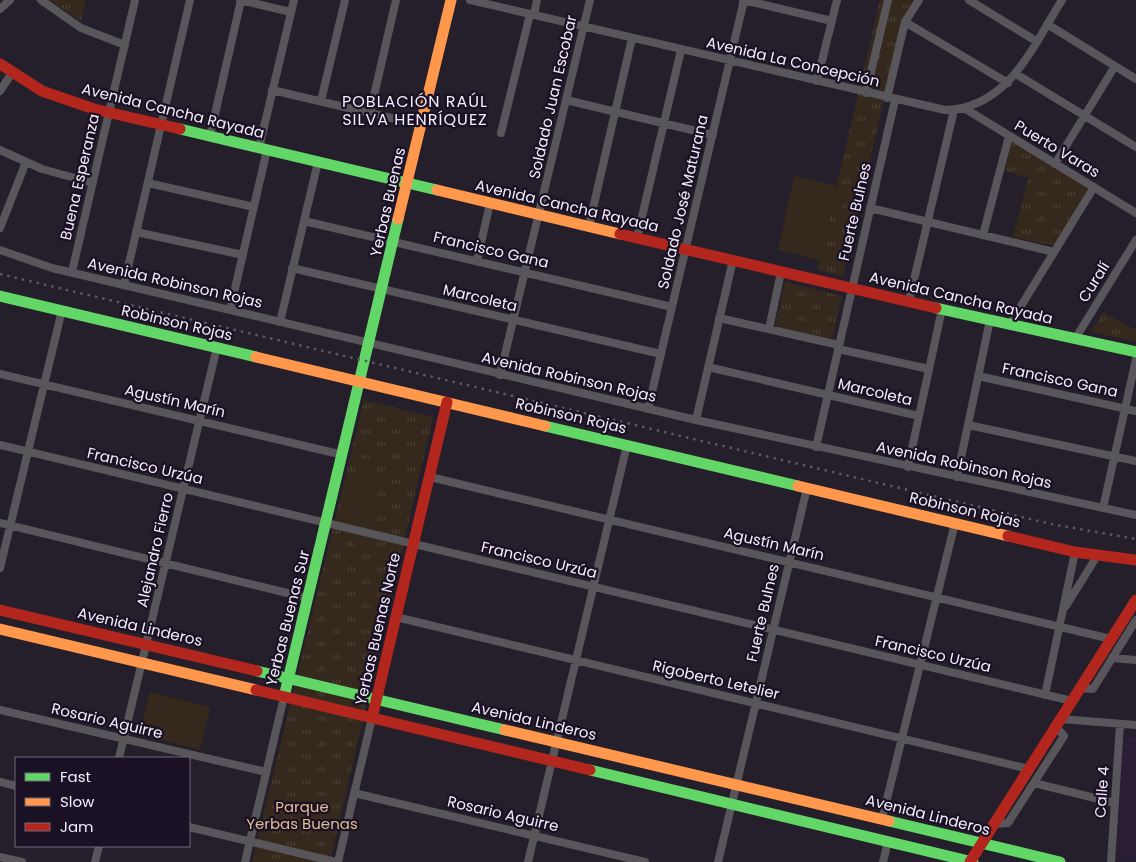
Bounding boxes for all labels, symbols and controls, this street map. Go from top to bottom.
street label: Soldado Juan Escobar [523,13,582,181]
street label: Avenida La Concepción [704,31,882,92]
street label: Avenida Cancha Rayada [80,78,267,143]
district label: POBLACIÓN RAÚL SILVA HENRÍQUEZ [342,90,488,131]
street label: Buena Esperanza [55,112,104,242]
street label: Soldado José Maturana [652,113,713,291]
street label: Puerto Varas [1011,115,1104,182]
street label: Yerbas Buenas [365,145,410,259]
street label: Fuerte Bulnes [833,161,876,263]
street label: Avenida Cancha Rayada [473,174,661,237]
street label: Francisco Gana [431,226,551,273]
street label: Avenida Robinson Rojas [86,252,265,313]
street label: Curalí [1073,257,1114,306]
street label: Avenida Cancha Rayada [867,266,1055,329]
street label: Marcoleta [441,279,519,316]
street label: Robinson Rojas [119,300,235,346]
street label: Avenida Robinson Rojas [480,346,659,407]
street label: Francisco Gana [1000,357,1120,402]
street label: Marcoleta [836,373,914,410]
street label: Agustín Marín [123,379,227,422]
street label: Robinson Rojas [513,393,629,439]
street label: Avenida Robinson Rojas [874,436,1054,493]
street label: Francisco Urzúa [85,442,205,489]
street label: Robinson Rojas [907,487,1023,533]
street label: Alejandro Fierro [131,490,178,609]
street label: Agustín Marín [722,522,826,565]
street label: Francisco Urzúa [479,536,599,583]
street label: Yerbas Buenas Sur [260,547,315,688]
street label: Yerbas Buenas Norte [350,551,405,707]
street label: Fuerte Bulnes [741,562,784,664]
street label: Avenida Linderos [76,602,205,651]
street label: Francisco Urzúa [873,630,993,677]
street label: Rigoberto Letelier [651,655,782,704]
street label: Avenida Linderos [470,696,599,745]
street label: Rosario Aguirre [49,698,165,744]
legend [15,757,190,847]
street label: Calle 4 [1089,765,1114,819]
text: Fast [60,766,91,787]
street label: Avenida Linderos [864,789,993,840]
text: Slow [60,791,95,812]
street label: Rosario Aguirre [445,791,561,837]
park label: Parque Yerbas Buenas [246,796,358,834]
text: Jam [60,816,94,837]

